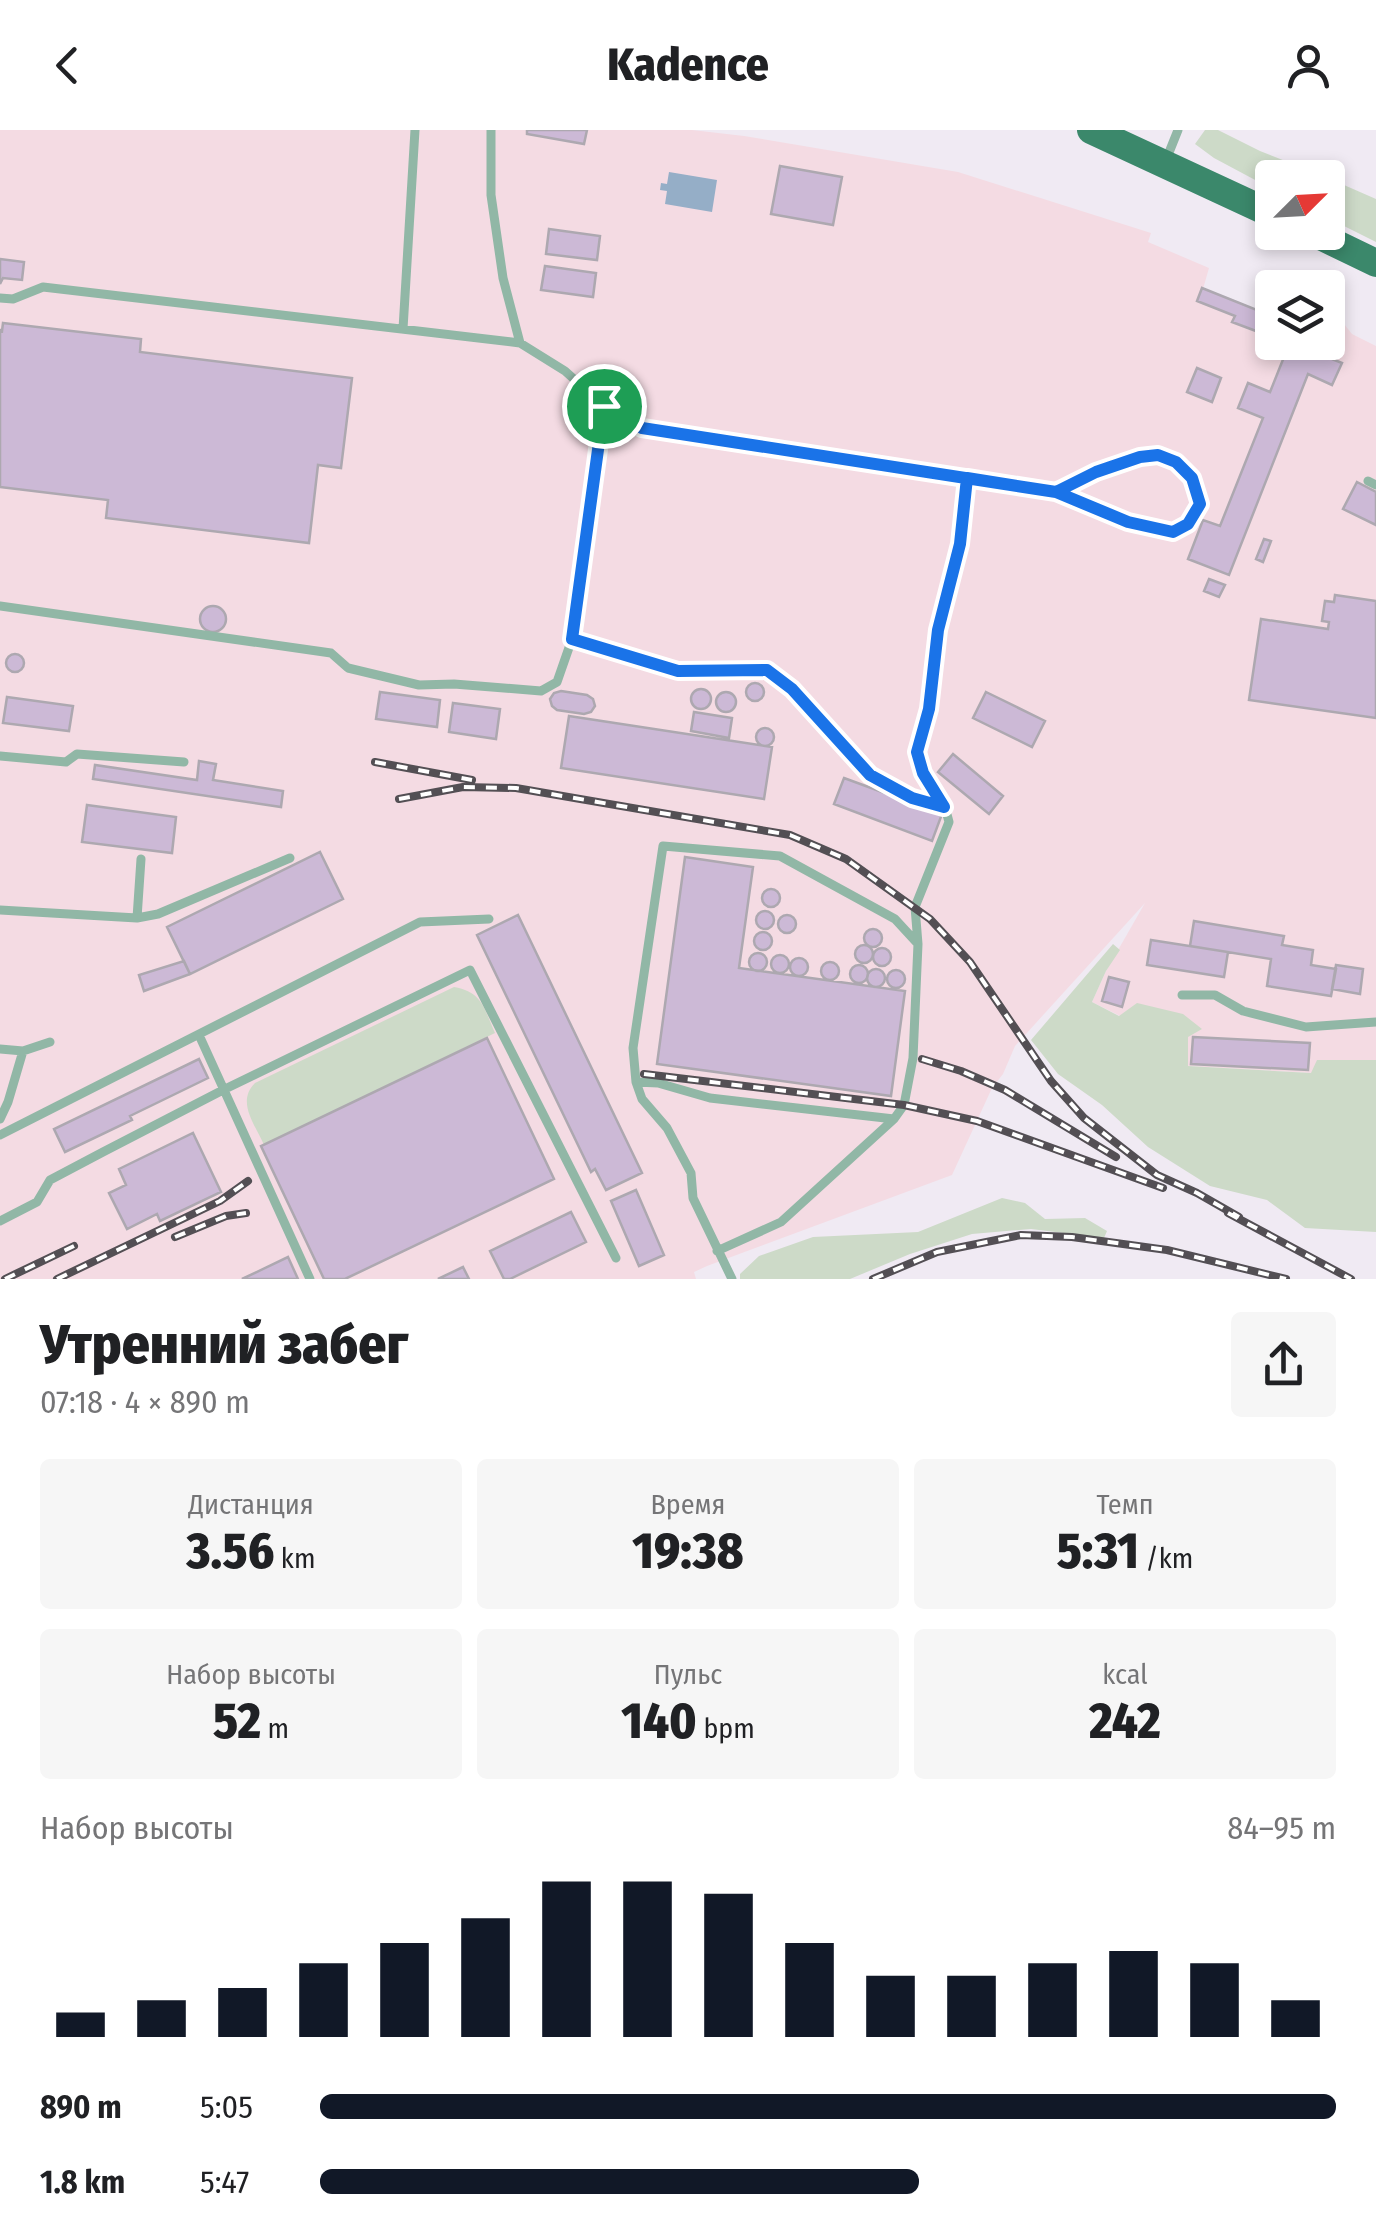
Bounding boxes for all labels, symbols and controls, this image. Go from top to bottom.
icon: back [40,38,95,93]
text: Kadence [607,38,769,92]
icon: person [1281,38,1336,93]
north arrow [1255,160,1345,250]
map controls [1255,160,1345,360]
button: layers [1255,270,1345,360]
pin [562,364,647,449]
icon: arrive [577,379,632,434]
text: Утренний забег [40,1312,408,1378]
button: share [1231,1312,1336,1417]
text: 07:18 · 4 × 890 m [40,1383,250,1421]
text: Дистанция [188,1488,314,1521]
text: Время [651,1488,725,1521]
text: Темп [1096,1488,1154,1521]
text: 3.56 [187,1521,274,1581]
text: 19:38 [632,1521,744,1581]
text: 5:31 [1057,1521,1139,1581]
text: km [274,1542,315,1575]
text: /km [1139,1542,1193,1575]
text: Набор высоты [166,1658,336,1691]
text: Пульс [654,1658,722,1691]
text: kcal [1102,1658,1148,1691]
text: 52 [213,1691,261,1751]
text: 140 [621,1691,697,1751]
text: 242 [1089,1691,1161,1751]
text: m [261,1712,289,1745]
text: bpm [697,1712,755,1745]
text: Набор высоты [40,1809,234,1847]
text: 84–95 m [1227,1809,1336,1847]
text: 890 m [40,2088,122,2126]
text: 5:05 [200,2088,253,2126]
text: 1.8 km [40,2163,125,2201]
text: 5:47 [200,2163,249,2201]

